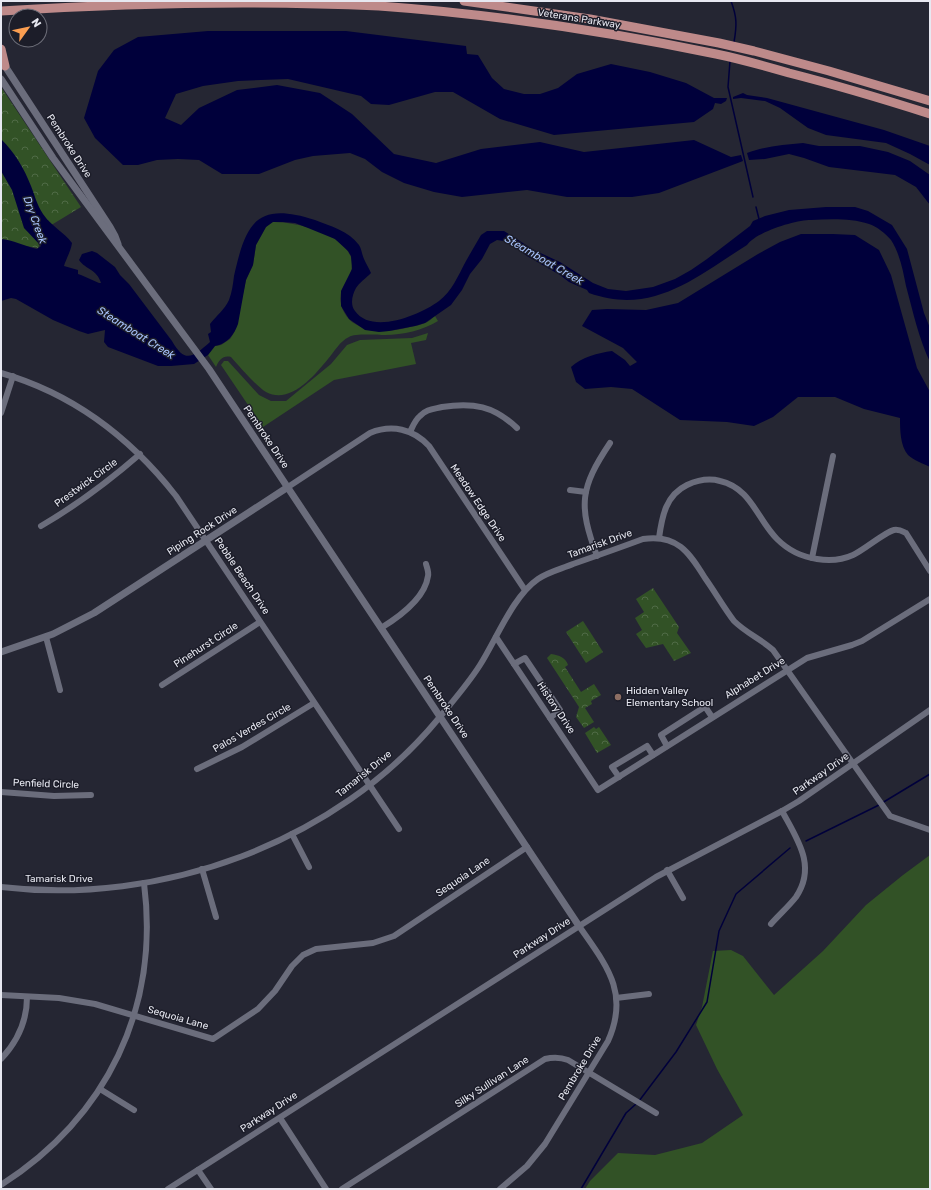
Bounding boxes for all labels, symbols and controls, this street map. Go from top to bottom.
street label: Veterans Parkway [537,7,622,32]
north arrow [8,8,48,48]
text: N [28,16,44,30]
street label: Pembroke Drive [44,112,94,180]
water label: Dry Creek [20,194,50,246]
water label: Steamboat Creek [502,232,586,288]
water label: Steamboat Creek [95,304,177,362]
street label: Pembroke Drive [241,403,292,471]
street label: Prestwick Circle [52,456,120,510]
street label: Meadow Edge Drive [448,462,509,544]
street label: Piping Rock Drive [165,504,240,558]
street label: Tamarisk Drive [566,527,634,561]
street label: Pebble Beach Drive [212,535,272,617]
street label: Pinehurst Circle [172,620,241,670]
street label: Alphabet Drive [723,655,788,701]
street label: Pembroke Drive [421,673,472,741]
street label: History Drive [534,680,578,737]
place label: Hidden Valley Elementary School [626,685,713,709]
marker: Hidden Valley Elementary School [613,692,623,702]
street label: Palos Verdes Circle [211,701,293,755]
street label: Tamarisk Drive [334,748,394,800]
street label: Parkway Drive [791,750,852,798]
street label: Penfield Circle [13,777,80,791]
street label: Sequoia Lane [434,854,493,900]
street label: Tamarisk Drive [25,873,93,885]
street label: Parkway Drive [511,915,573,961]
street label: Sequoia Lane [146,1004,210,1033]
street label: Pembroke Drive [556,1033,604,1102]
street label: Silky Sullivan Lane [453,1053,532,1110]
street label: Parkway Drive [238,1089,300,1135]

